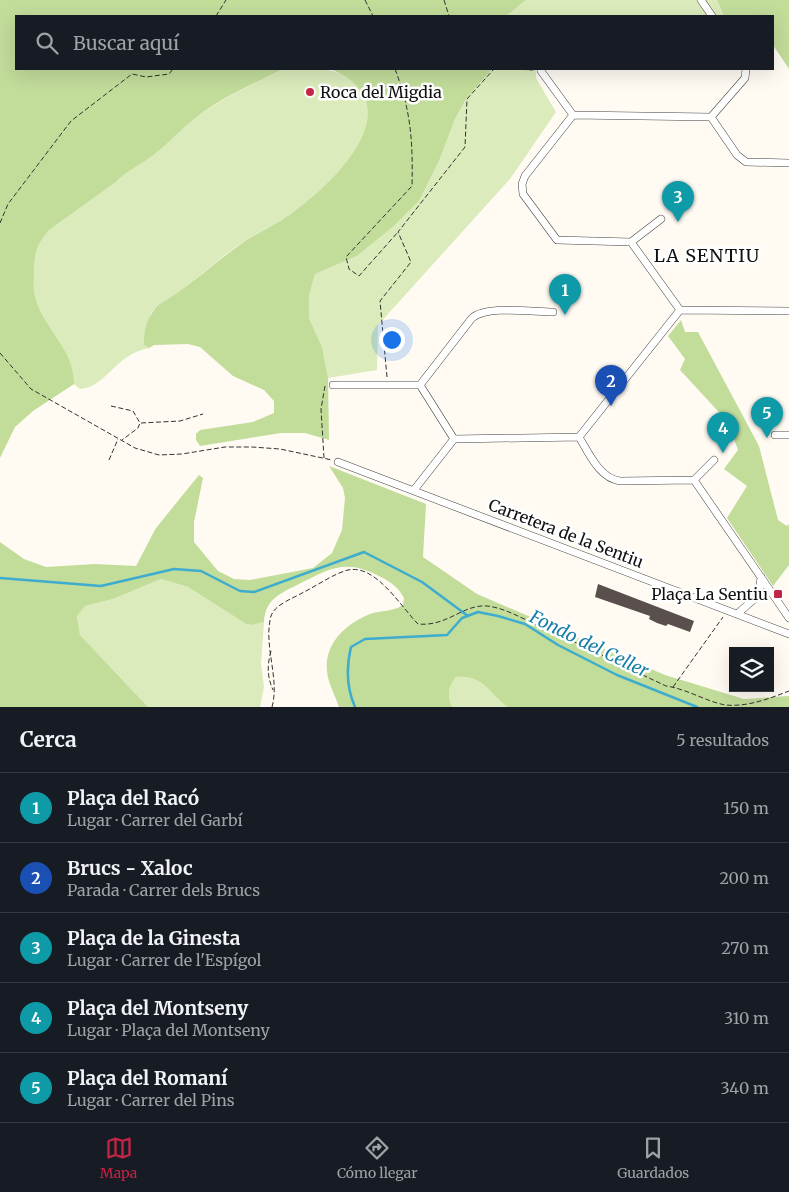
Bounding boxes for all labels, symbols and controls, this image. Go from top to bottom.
search box [15,15,774,70]
icon: search [33,29,61,57]
text: Buscar aquí [73,31,179,55]
place label: Roca del Migdia [320,82,442,102]
marker: Roca del Migdia [304,86,316,98]
pin: 3 [662,181,694,222]
district label: LA SENTIU [654,244,760,267]
pin: 1 [549,274,581,315]
your location [379,327,405,353]
pin: 2 [595,365,627,406]
pin: 5 [751,397,783,438]
pin: 4 [707,412,739,453]
street label: Carretera de la Sentiu [486,494,646,572]
place label: Plaça La Sentiu [651,584,768,604]
marker: Plaça La Sentiu [772,588,784,600]
water label: Fondo del Celler [525,604,653,683]
map controls [729,647,774,692]
button: layers [729,647,774,692]
text: Cerca [20,726,77,753]
text: 5 resultados [676,730,769,750]
text: Plaça del Racó [67,786,199,810]
text: 1 [32,798,40,818]
text: 150 m [723,798,769,818]
text: Lugar · Carrer del Garbí [67,810,243,830]
text: Brucs - Xaloc [67,856,193,880]
text: 2 [31,868,41,888]
text: 200 m [719,868,769,888]
text: Parada · Carrer dels Brucs [67,880,260,900]
text: Plaça de la Ginesta [67,926,240,950]
text: 3 [31,938,41,958]
text: 270 m [721,938,769,958]
text: Lugar · Carrer de l'Espígol [67,950,261,970]
text: Plaça del Montseny [67,996,248,1020]
text: 4 [31,1008,41,1028]
text: 310 m [724,1008,769,1028]
text: Lugar · Plaça del Montseny [67,1020,270,1040]
text: Plaça del Romaní [67,1066,228,1090]
text: 5 [31,1078,41,1098]
text: 340 m [720,1078,769,1098]
text: Lugar · Carrer del Pins [67,1090,235,1110]
tab: Mapa [100,1134,137,1182]
tab: Cómo llegar [337,1134,418,1182]
tab: Guardados [617,1134,689,1182]

